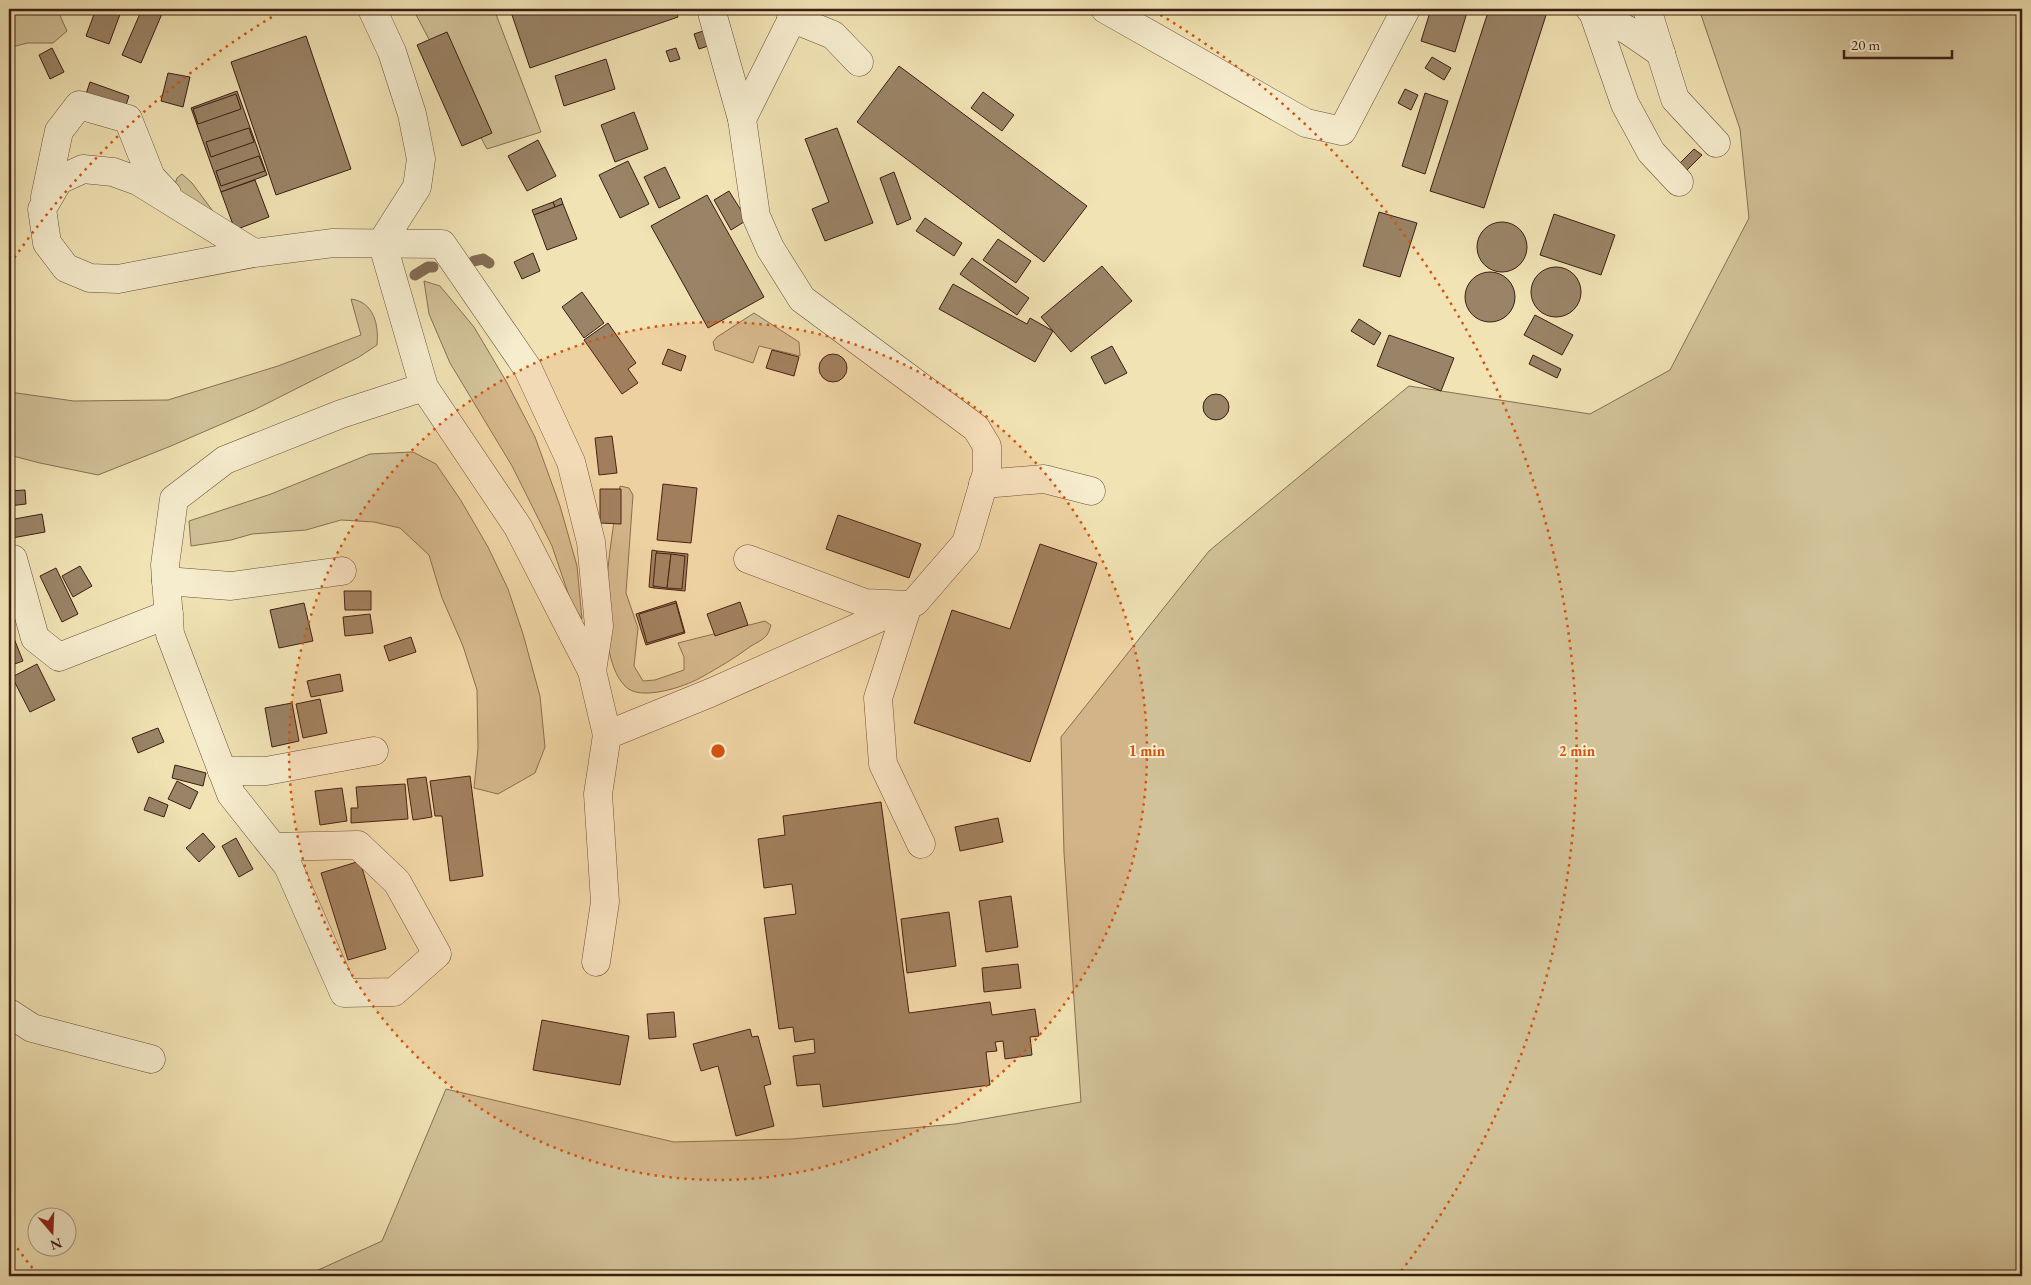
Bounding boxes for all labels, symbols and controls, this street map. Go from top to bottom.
scale bar [1844,28,1951,60]
text: 20 m [1851,35,1880,54]
text: 1 min [1129,741,1166,760]
text: 2 min [1559,741,1596,760]
centre of rings [709,742,727,760]
north arrow [28,1208,78,1258]
text: N [47,1234,65,1255]

